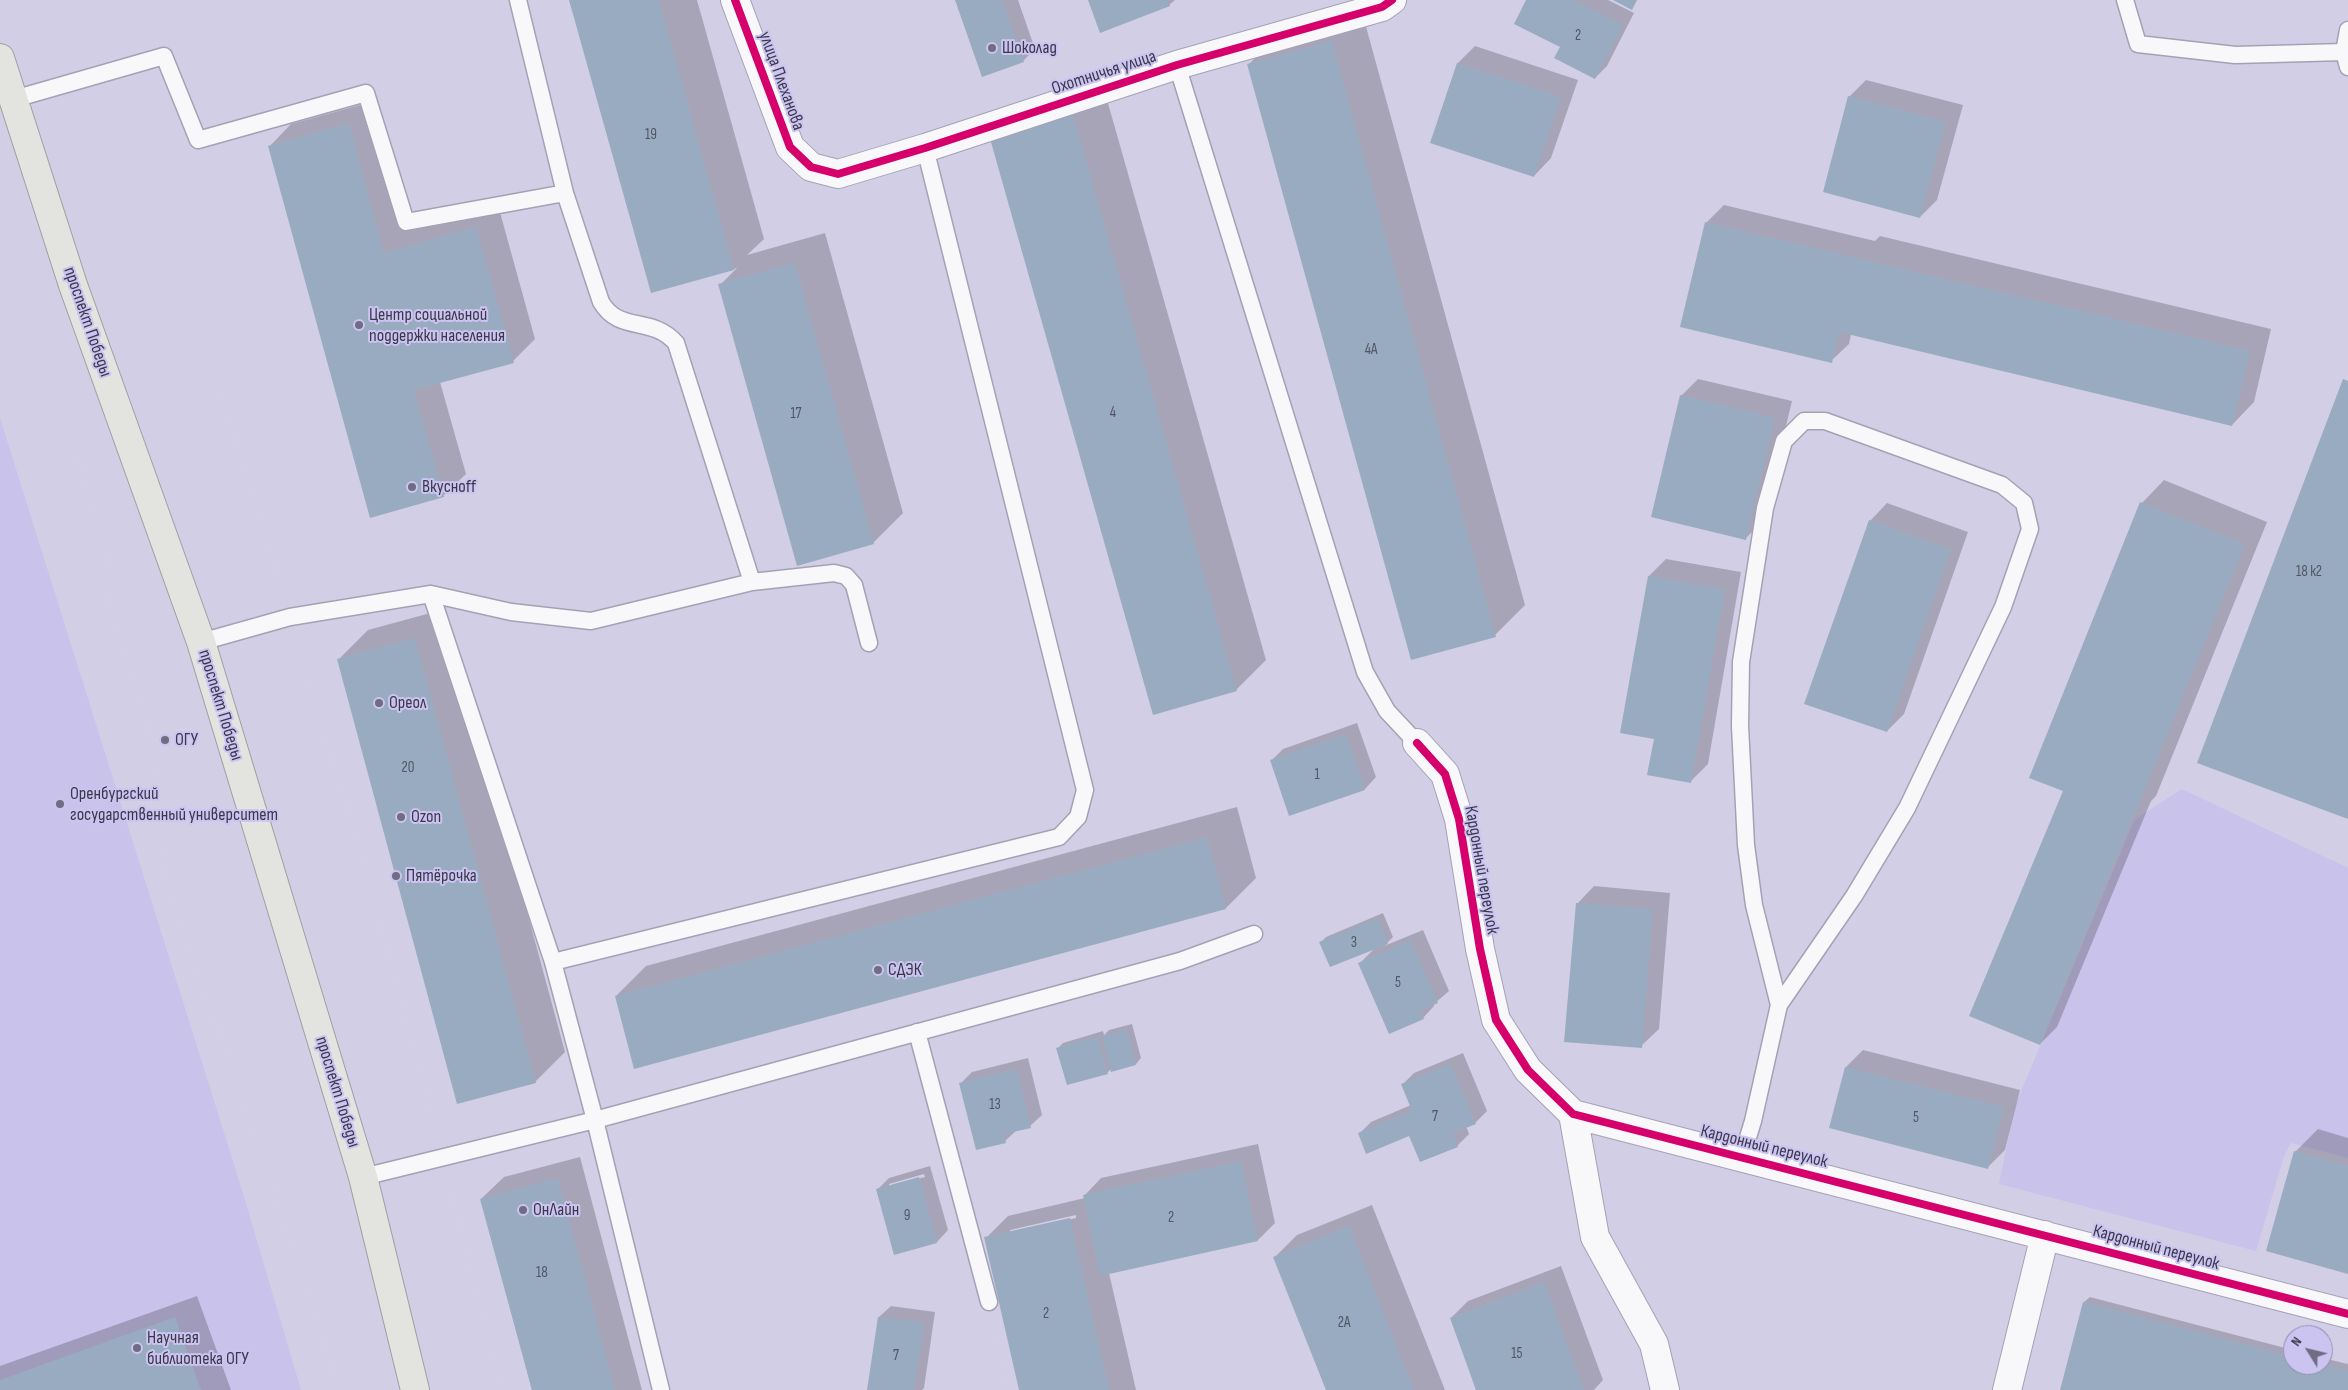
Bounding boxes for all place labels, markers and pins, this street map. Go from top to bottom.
place label: Шоколад [1002,37,1057,59]
marker: Шоколад [986,42,998,54]
place label: Центр социальной поддержки населения [369,304,505,346]
marker: Центр социальной поддержки населения [353,319,365,331]
place label: Вкусноff [422,476,476,498]
marker: Вкусноff [406,481,418,493]
place label: Ореол [389,692,426,714]
marker: Ореол [373,697,385,709]
place label: ОГУ [175,729,198,751]
marker: ОГУ [159,734,171,746]
place label: Оренбургский государственный университет [70,783,278,826]
marker: Оренбургский государственный университет [54,798,66,810]
place label: Ozon [411,806,441,828]
marker: Ozon [395,811,407,823]
place label: Пятёрочка [406,865,477,887]
marker: Пятёрочка [390,870,402,882]
place label: СДЭК [888,959,922,981]
marker: СДЭК [872,964,884,976]
place label: ОнЛайн [533,1199,579,1221]
marker: ОнЛайн [517,1204,529,1216]
place label: Научная библиотека ОГУ [147,1327,249,1370]
marker: Научная библиотека ОГУ [131,1342,143,1354]

